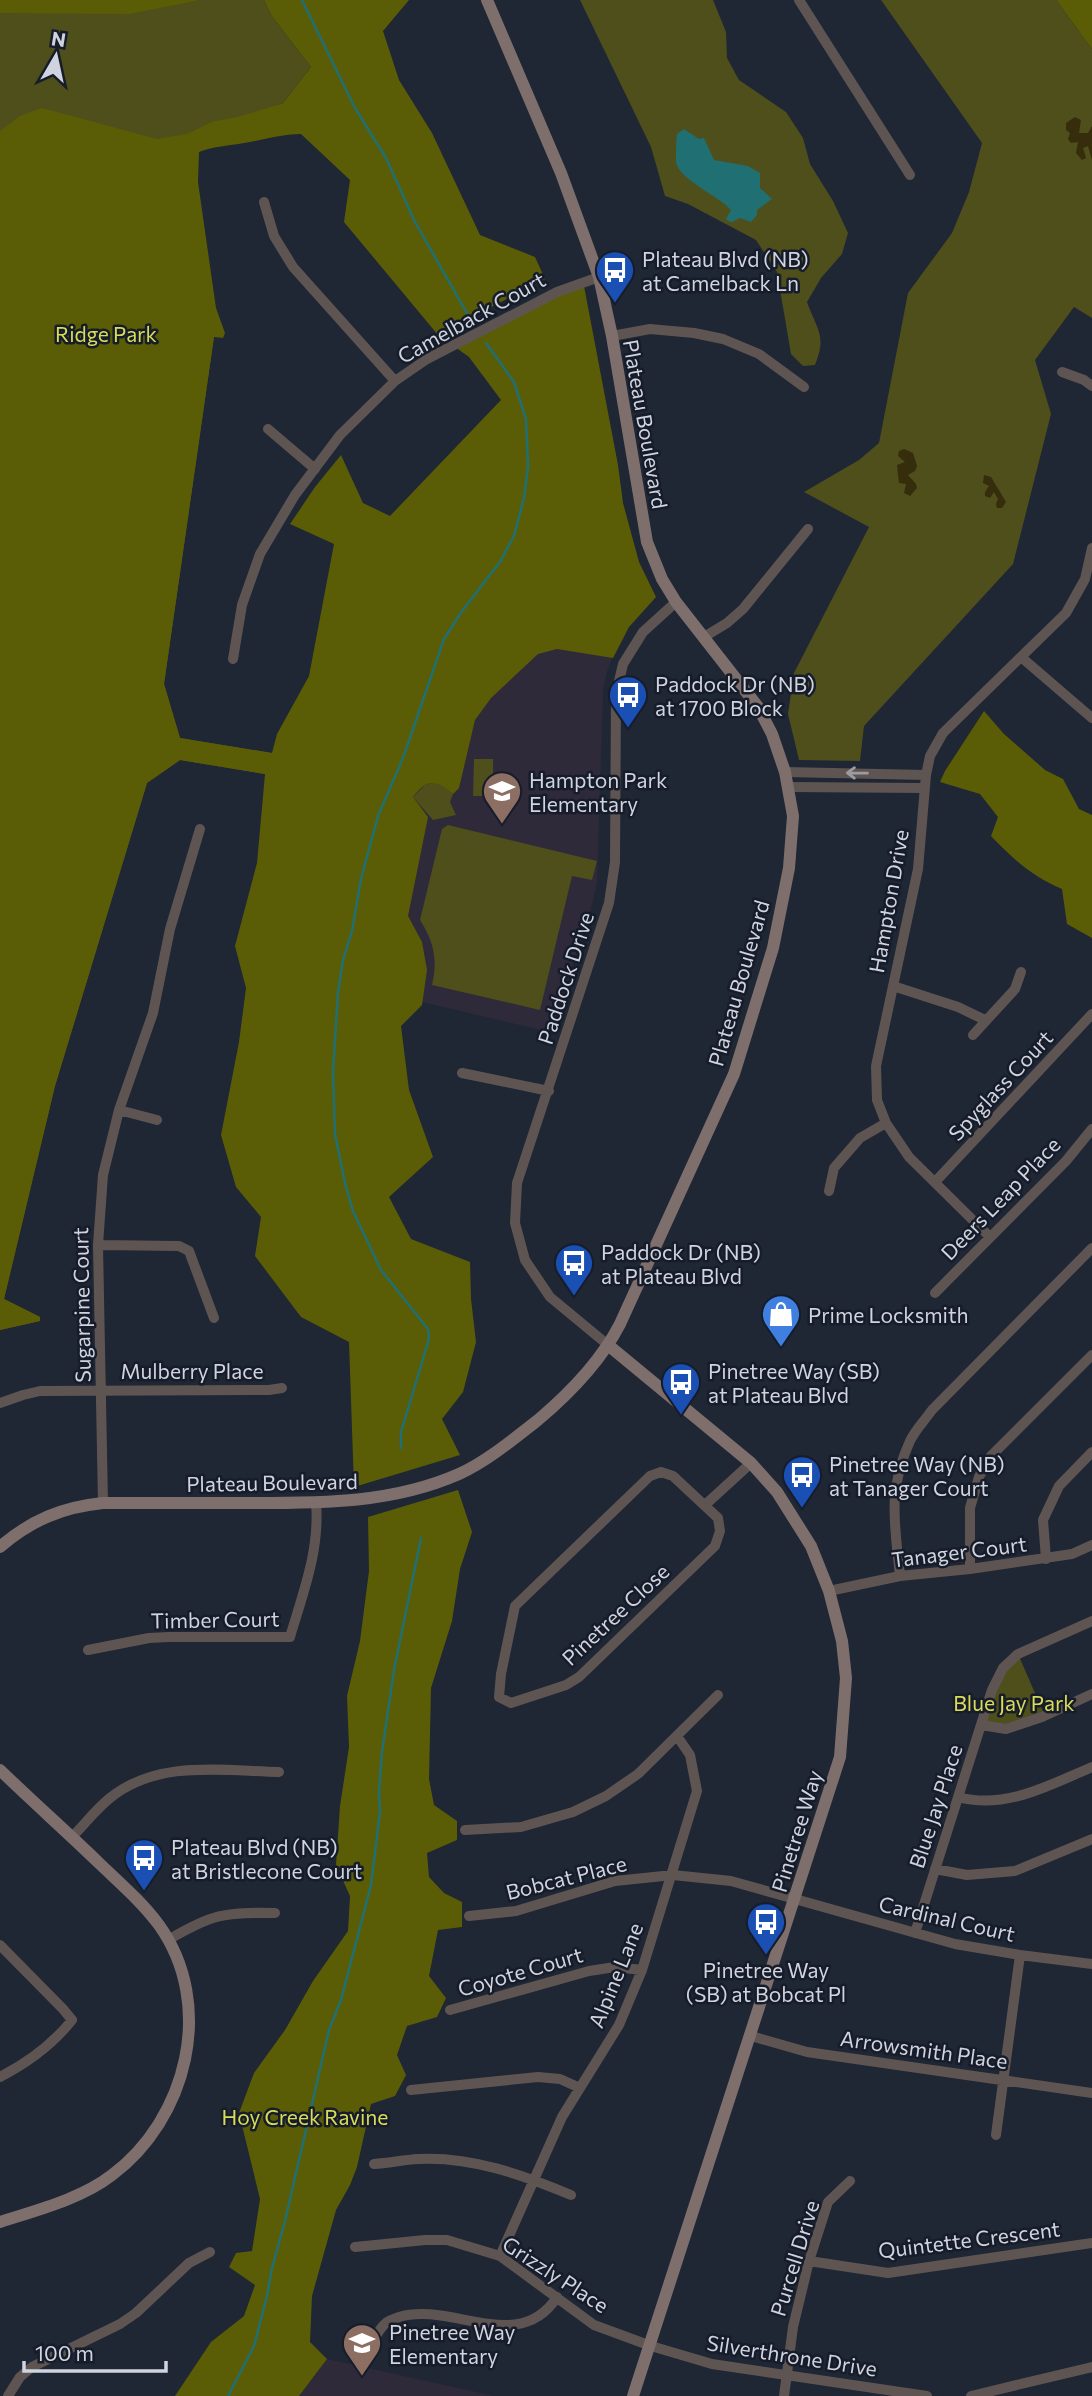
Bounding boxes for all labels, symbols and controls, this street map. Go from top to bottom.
north arrow [21,21,91,91]
text: N [50,26,68,51]
place label: Plateau Blvd (NB) at Camelback Ln [642,246,808,295]
bus stop icon: Plateau Blvd (NB) at Camelback Ln [594,249,636,304]
street label: Camelback Court [393,266,549,368]
park label: Ridge Park [55,321,157,346]
street label: Plateau Boulevard [619,337,673,511]
place label: Paddock Dr (NB) at 1700 Block [655,671,815,720]
bus stop icon: Paddock Dr (NB) at 1700 Block [607,674,649,729]
place label: Hampton Park Elementary [529,767,667,816]
one-way arrow [846,767,869,780]
school or university icon: Hampton Park Elementary [481,770,523,825]
street label: Hampton Drive [863,827,913,975]
street label: Plateau Boulevard [702,897,774,1069]
street label: Paddock Drive [532,909,598,1047]
street label: Spyglass Court [943,1025,1057,1145]
street label: Deers Leap Place [935,1132,1065,1264]
street label: Sugarpine Court [67,1227,95,1383]
place label: Paddock Dr (NB) at Plateau Blvd [601,1239,761,1288]
bus stop icon: Paddock Dr (NB) at Plateau Blvd [553,1242,595,1297]
shop icon: Prime Locksmith [760,1293,802,1348]
place label: Prime Locksmith [808,1302,969,1327]
street label: Mulberry Place [120,1358,264,1383]
place label: Pinetree Way (SB) at Plateau Blvd [708,1358,880,1407]
bus stop icon: Pinetree Way (SB) at Plateau Blvd [660,1361,702,1416]
place label: Pinetree Way (NB) at Tanager Court [829,1451,1004,1500]
bus stop icon: Pinetree Way (NB) at Tanager Court [781,1454,823,1509]
street label: Plateau Boulevard [186,1468,358,1496]
street label: Tanager Court [890,1530,1028,1572]
street label: Pinetree Close [556,1558,674,1670]
street label: Timber Court [150,1605,280,1633]
park label: Blue Jay Park [953,1690,1075,1715]
street label: Blue Jay Place [903,1741,967,1871]
street label: Pinetree Way [766,1767,826,1895]
place label: Plateau Blvd (NB) at Bristlecone Court [171,1834,362,1883]
bus stop icon: Plateau Blvd (NB) at Bristlecone Court [123,1837,165,1892]
street label: Bobcat Place [503,1850,629,1904]
street label: Cardinal Court [876,1890,1018,1946]
bus stop icon: Pinetree Way (SB) at Bobcat Pl [745,1901,787,1956]
street label: Alpine Lane [583,1919,647,2031]
street label: Coyote Court [455,1941,585,2001]
place label: Pinetree Way (SB) at Bobcat Pl [686,1957,846,2006]
street label: Arrowsmith Place [839,2025,1009,2073]
park label: Hoy Creek Ravine [222,2104,388,2129]
street label: Purcell Drive [765,2197,823,2319]
street label: Quintette Crescent [877,2215,1061,2263]
street label: Grizzly Place [498,2231,614,2317]
place label: Pinetree Way Elementary [389,2319,515,2368]
school or university icon: Pinetree Way Elementary [341,2322,383,2377]
street label: Silverthrone Drive [705,2329,879,2381]
scale bar [24,2330,166,2374]
text: 100 m [35,2340,94,2365]

